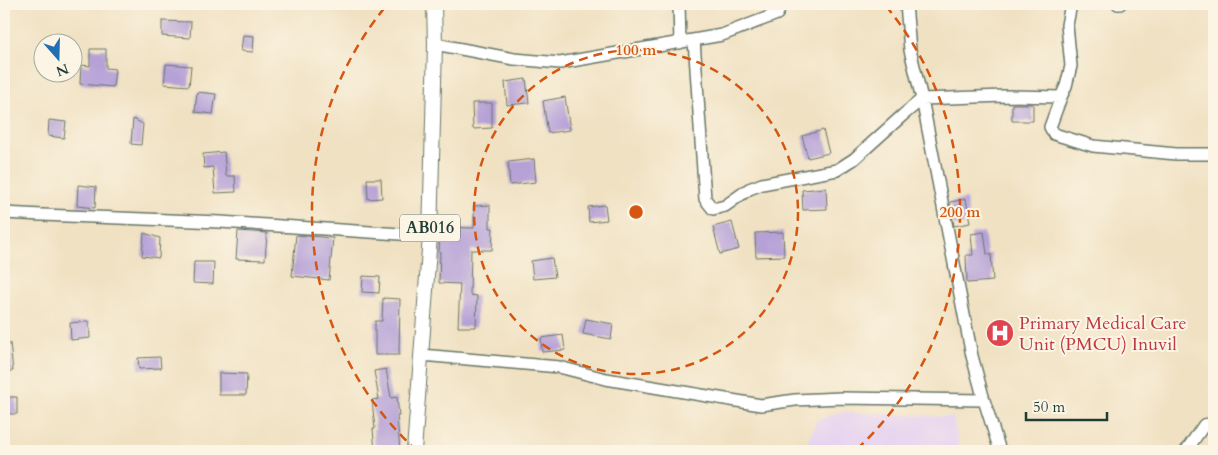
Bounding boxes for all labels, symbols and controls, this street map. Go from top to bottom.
north arrow [32,32,82,82]
text: 100 m [616,40,657,60]
text: N [53,59,71,81]
text: 200 m [940,202,981,222]
centre of rings [627,203,645,221]
road number: AB016 [400,214,460,242]
place label: Primary Medical Care Unit (PMCU) Inuvil [1019,311,1187,357]
hospital icon: Primary Medical Care Unit (PMCU) Inuvil [985,318,1015,348]
scale bar [1026,390,1107,422]
text: 50 m [1033,397,1065,417]

